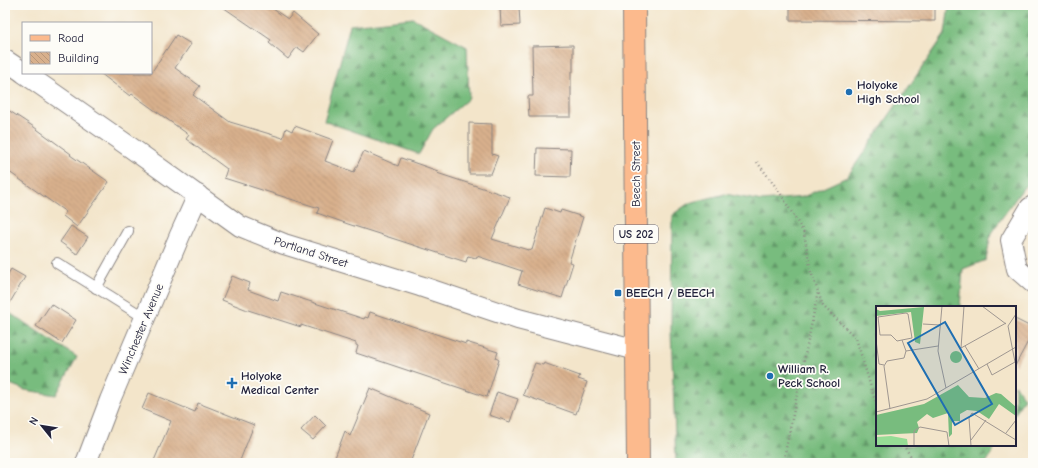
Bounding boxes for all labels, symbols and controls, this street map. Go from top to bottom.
legend [22,22,152,74]
text: Road [58,31,84,45]
text: Building [58,51,99,65]
place label: Holyoke High School [857,78,919,106]
marker: Holyoke High School [844,87,854,97]
street label: Beech Street [629,141,643,207]
road number: US 202 [614,225,658,243]
street label: Portland Street [272,234,350,271]
street label: Winchester Avenue [116,281,166,377]
place label: BEECH / BEECH [626,286,715,300]
marker: BEECH / BEECH [613,288,623,298]
inset map [876,306,1016,446]
place label: William R. Peck School [778,362,840,390]
place label: Holyoke Medical Center [241,369,319,397]
marker: William R. Peck School [765,371,775,381]
marker: Holyoke Medical Center [226,377,238,389]
north arrow [22,406,62,446]
text: N [26,415,41,428]

